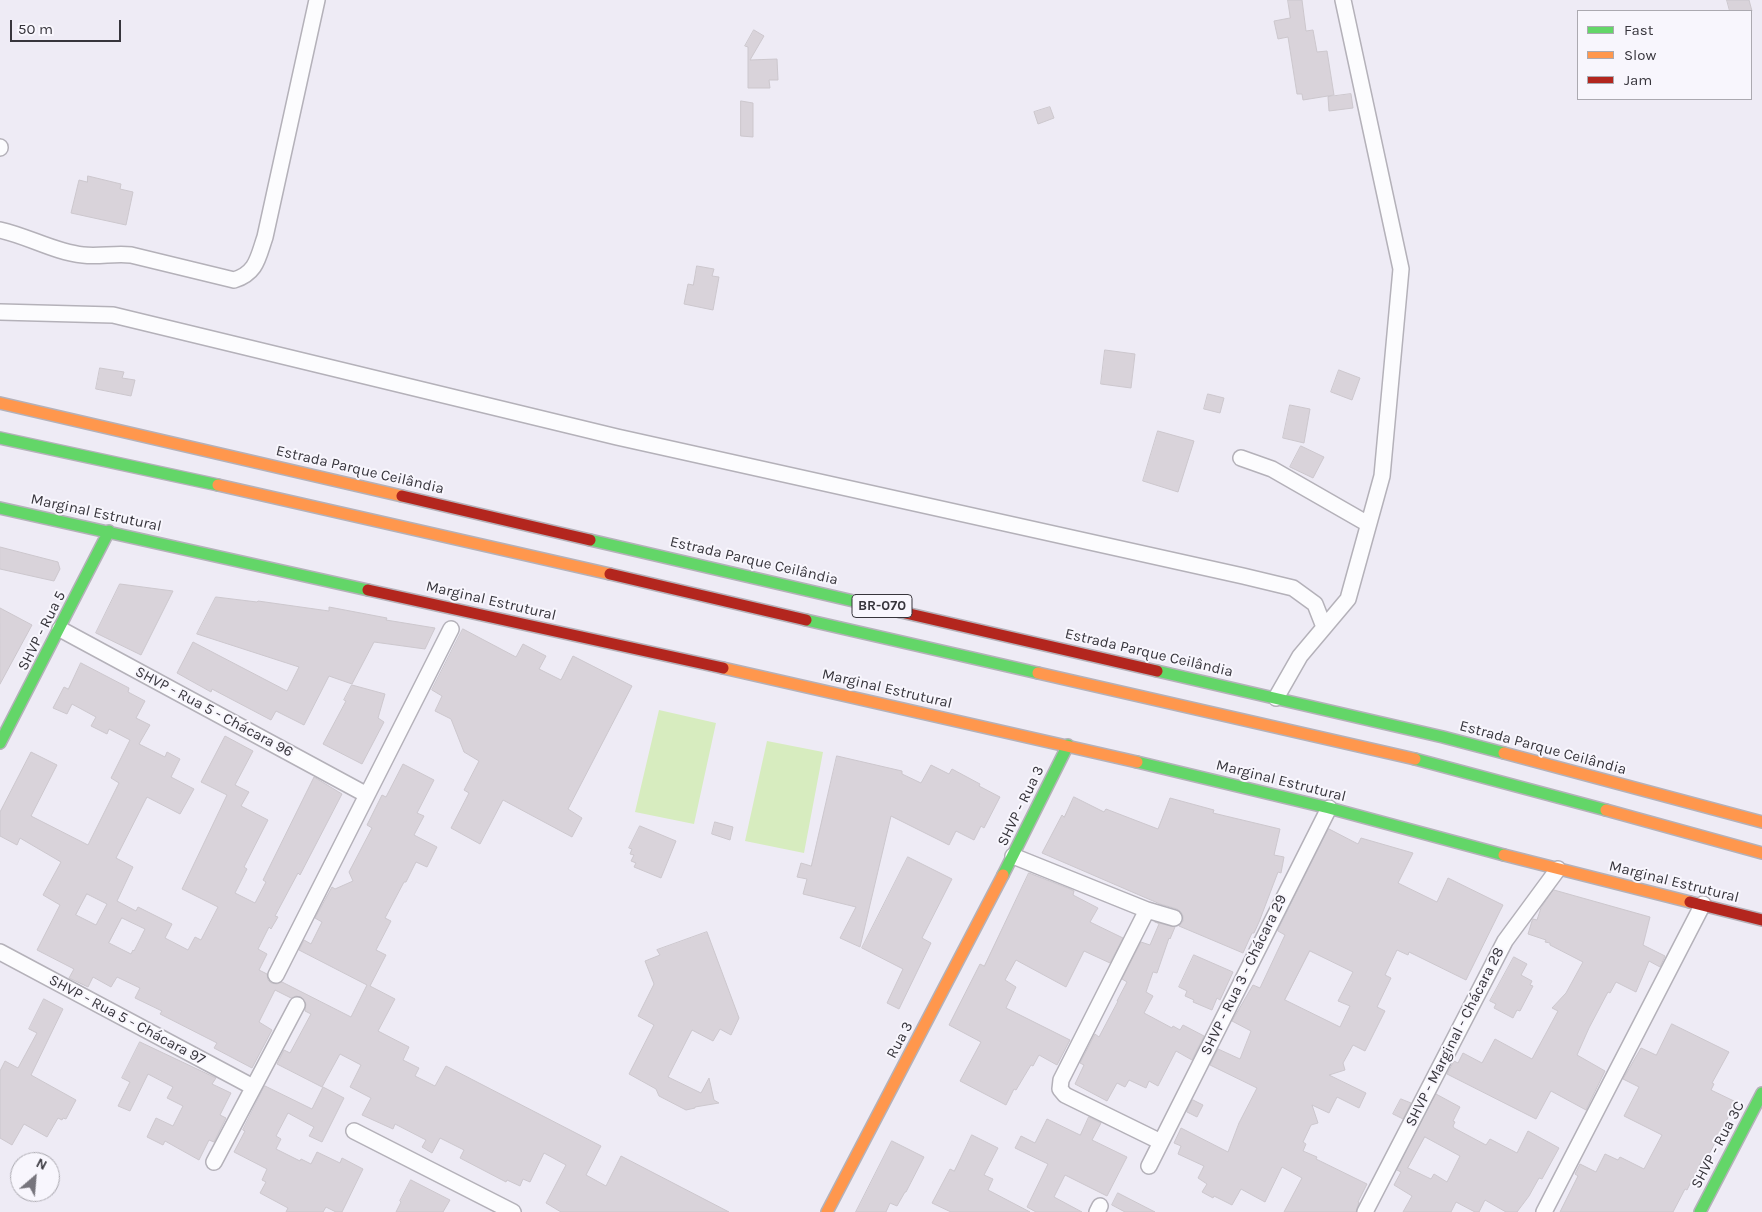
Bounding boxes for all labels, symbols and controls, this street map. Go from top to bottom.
scale bar [12,10,124,42]
legend [1577,10,1752,100]
text: 50 m [18,20,53,38]
text: Fast [1624,21,1653,39]
text: Slow [1624,46,1656,64]
text: Jam [1624,71,1652,89]
street label: Estrada Parque Ceilândia [274,442,446,498]
street label: Marginal Estrutural [29,490,163,536]
street label: Estrada Parque Ceilândia [668,533,840,589]
street label: Marginal Estrutural [424,577,558,625]
street label: SHVP - Rua 5 [14,588,70,674]
road number: BR-070 [852,594,912,618]
street label: Estrada Parque Ceilândia [1063,625,1235,681]
street label: SHVP - Rua 5 - Chácara 96 [132,663,296,761]
street label: Marginal Estrutural [820,665,954,713]
street label: Estrada Parque Ceilândia [1458,717,1628,779]
street label: Marginal Estrutural [1214,756,1348,806]
street label: SHVP - Rua 3 [994,763,1048,849]
street label: Marginal Estrutural [1607,857,1741,907]
street label: SHVP - Rua 3 - Chácara 29 [1197,892,1291,1058]
street label: SHVP - Marginal - Chácara 28 [1402,944,1508,1130]
street label: SHVP - Rua 5 - Chácara 97 [46,971,208,1069]
street label: Rua 3 [883,1019,917,1061]
street label: SHVP - Rua 3C [1687,1098,1749,1192]
north arrow [10,1152,60,1202]
text: N [33,1154,50,1174]

